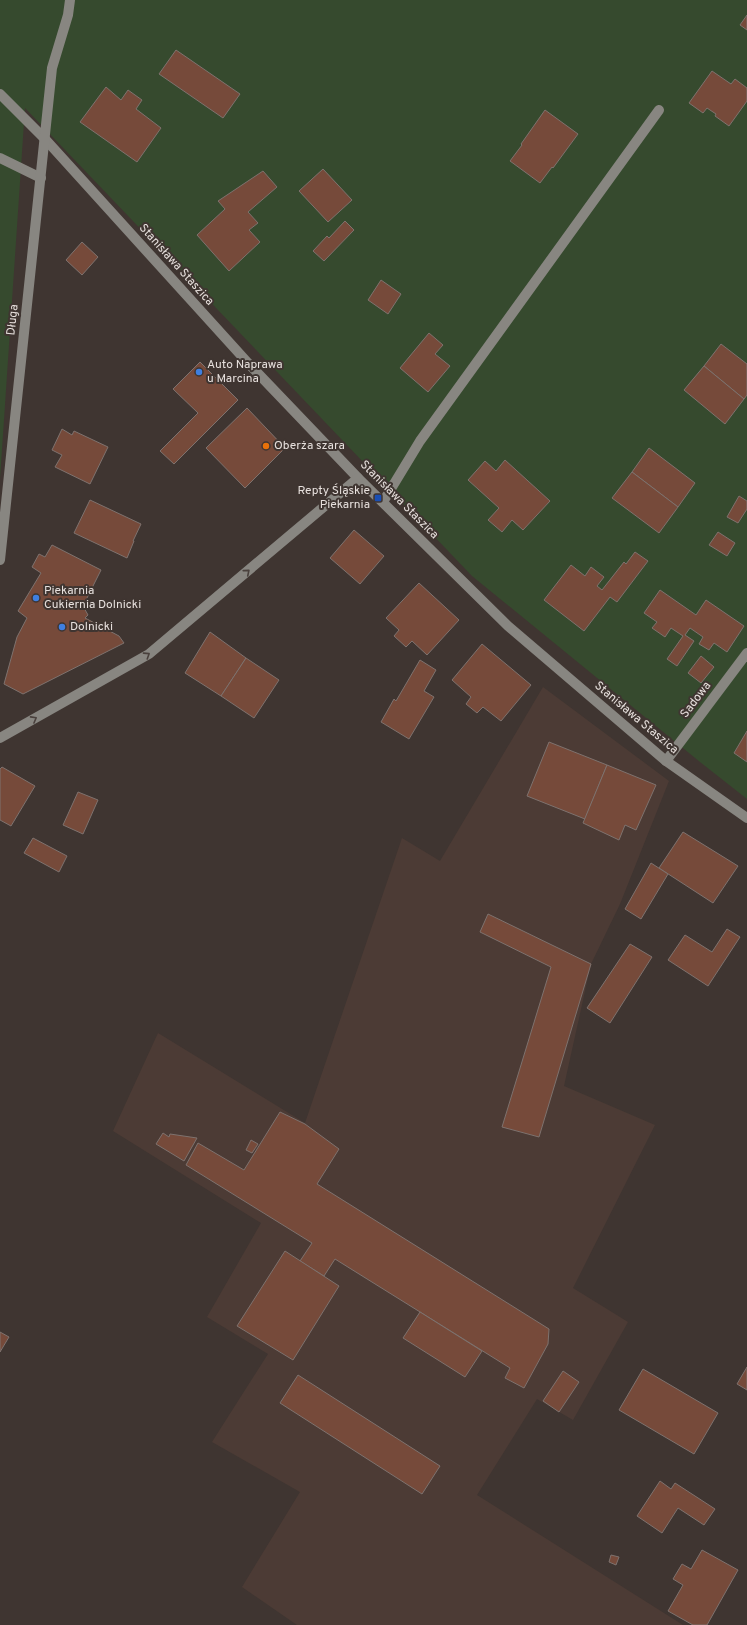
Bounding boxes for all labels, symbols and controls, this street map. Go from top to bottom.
street label: Stanisława Staszica [135,221,217,309]
street label: Długa [3,304,23,336]
place label: Auto Naprawa u Marcina [207,357,283,387]
marker: Auto Naprawa u Marcina [194,367,204,377]
place label: Oberża szara [274,438,345,454]
marker: Oberża szara [261,441,271,451]
street label: Stanisława Staszica [356,457,442,543]
place label: Repty Śląskie Piekarnia [297,483,370,513]
marker: Repty Śląskie Piekarnia [373,493,383,503]
one-way arrow [243,569,250,576]
place label: Piekarnia Cukiernia Dolnicki [44,583,141,613]
marker: Piekarnia Cukiernia Dolnicki [31,593,41,603]
place label: Dolnicki [70,619,113,635]
marker: Dolnicki [57,622,67,632]
one-way arrow [143,652,150,660]
street label: Stanisława Staszica [591,678,681,758]
street label: Sadowa [677,679,715,721]
one-way arrow [30,717,37,724]

